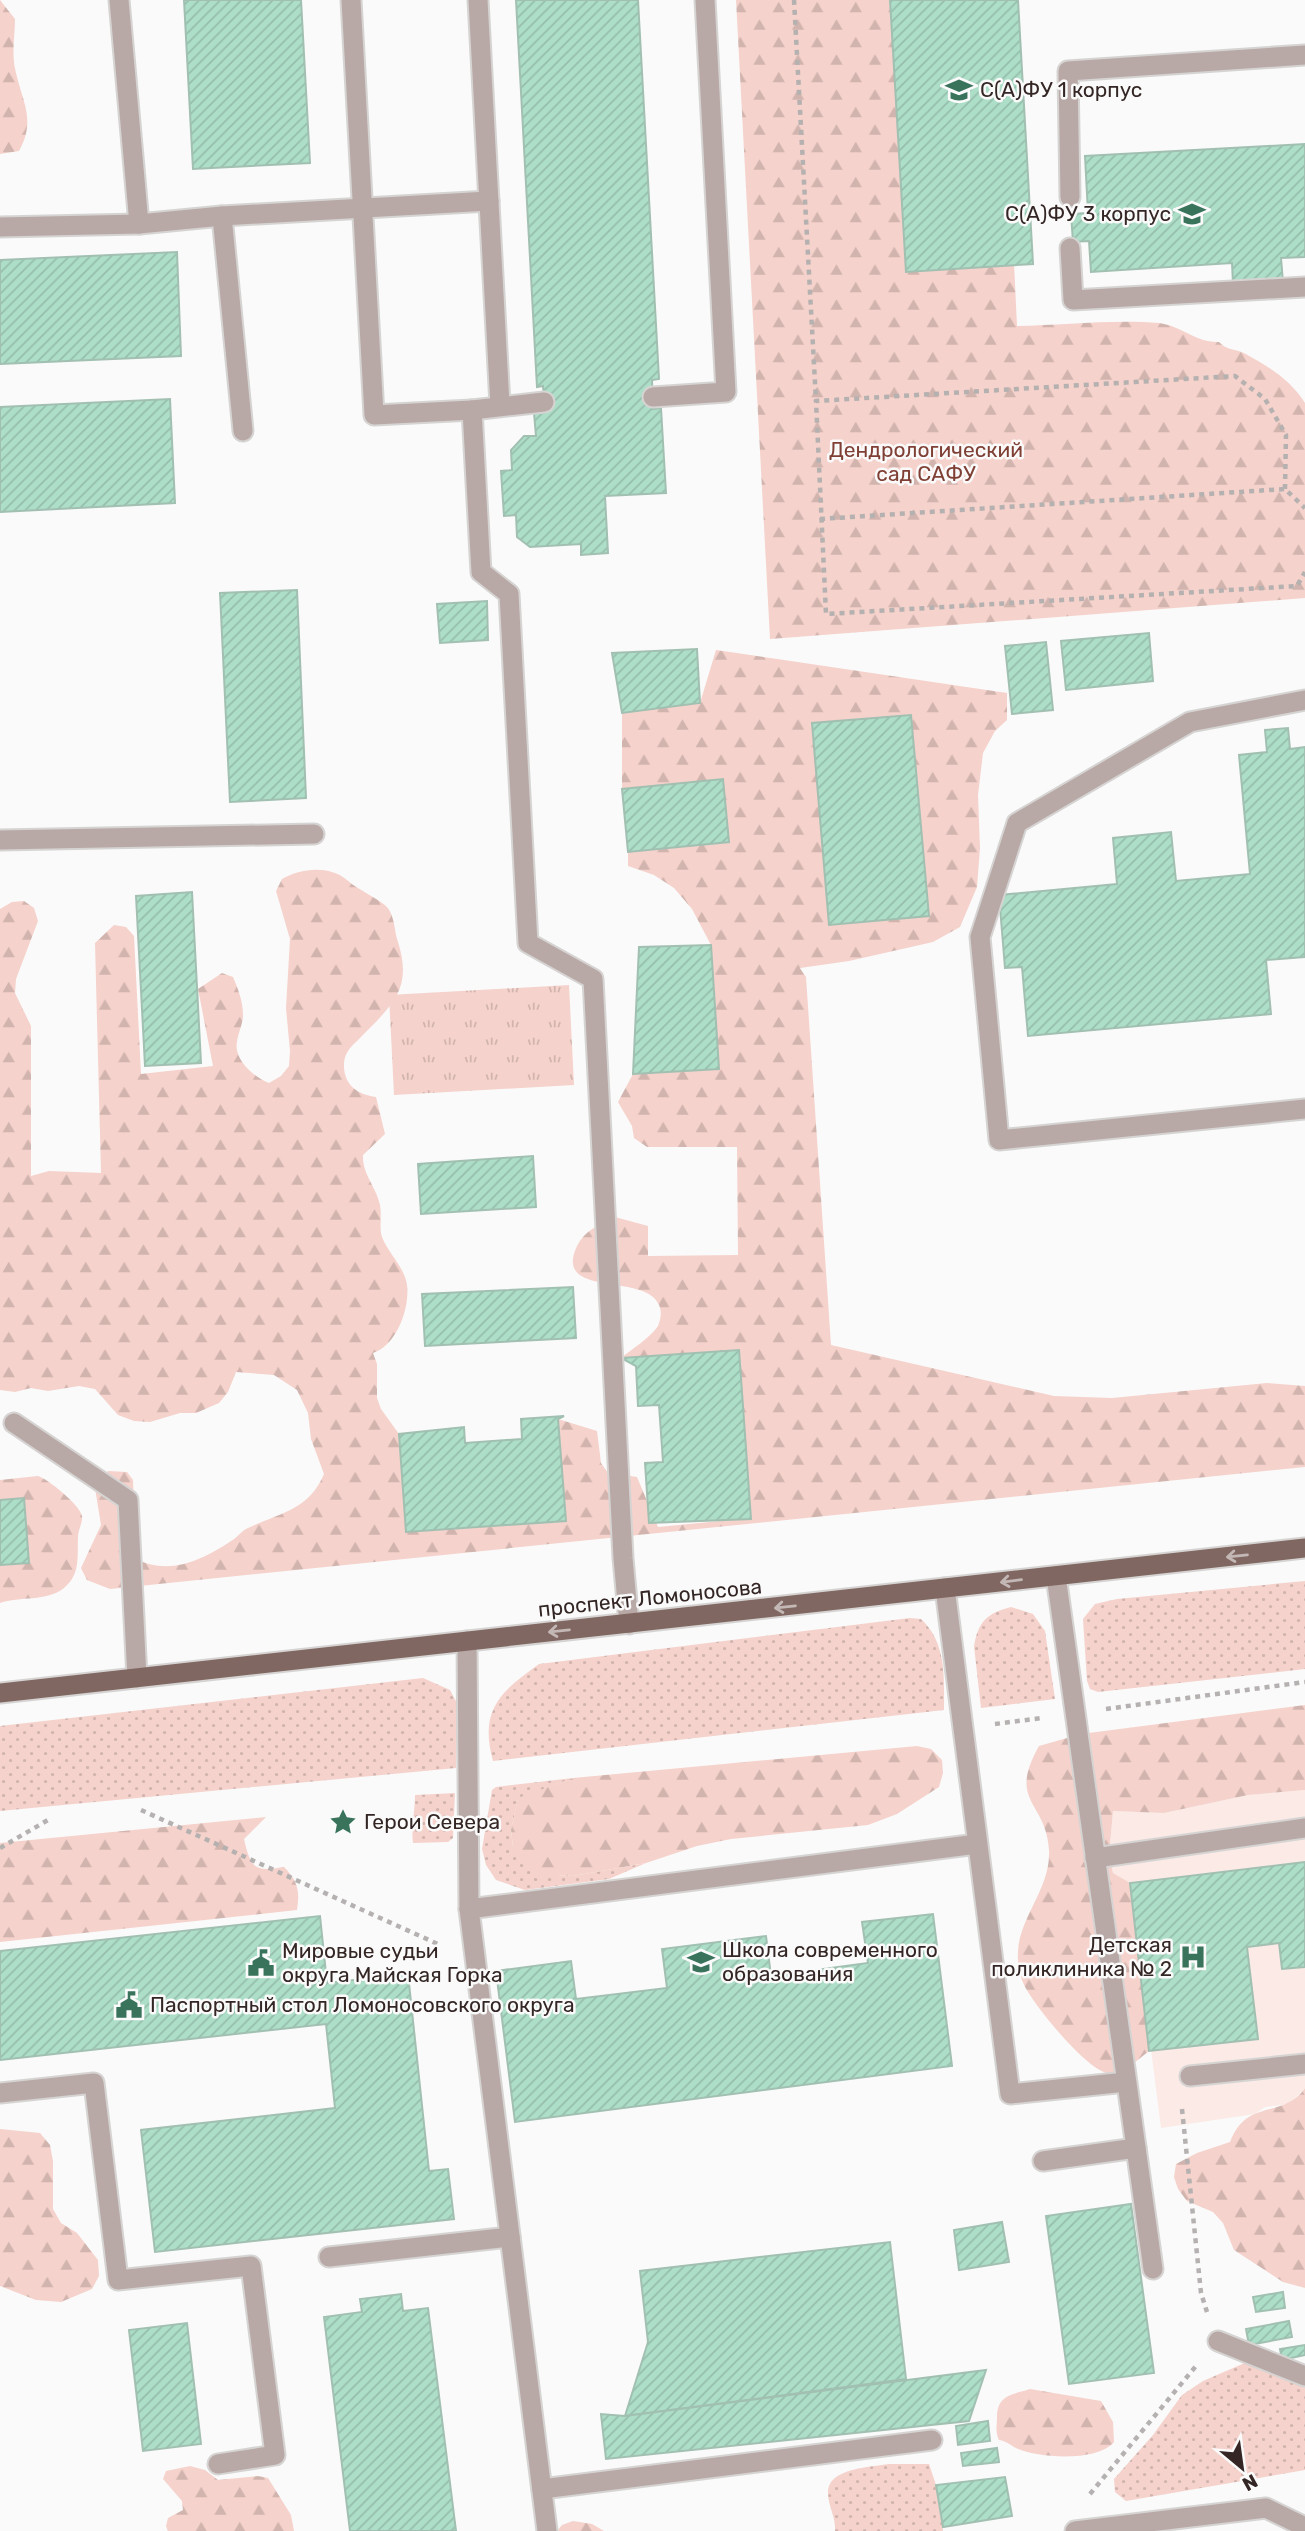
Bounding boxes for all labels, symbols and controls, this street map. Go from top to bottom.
school or university icon: С(А)ФУ 1 корпус [944,75,974,105]
place label: С(А)ФУ 1 корпус [980,77,1142,102]
school or university icon: С(А)ФУ 3 корпус [1177,199,1207,229]
place label: С(А)ФУ 3 корпус [1005,201,1171,226]
park label: Дендрологический сад САФУ [829,437,1023,486]
one-way arrow [1226,1549,1249,1562]
street label: проспект Ломоносова [537,1573,763,1622]
one-way arrow [1000,1575,1023,1588]
one-way arrow [774,1600,797,1613]
one-way arrow [548,1625,571,1638]
place icon: Герои Севера [328,1807,358,1837]
place label: Герои Севера [364,1809,500,1834]
place label: Детская поликлиника № 2 [991,1932,1172,1981]
place label: Школа современного образования [722,1937,938,1986]
place label: Мировые судьи округа Майская Горка [282,1938,503,1987]
hospital icon: Детская поликлиника № 2 [1178,1942,1208,1972]
school or university icon: Школа современного образования [686,1947,716,1977]
public building icon: Мировые судьи округа Майская Горка [246,1948,276,1978]
public building icon: Паспортный стол Ломоносовского округа [114,1990,144,2020]
place label: Паспортный стол Ломоносовского округа [150,1992,575,2017]
north arrow [1207,2433,1277,2503]
text: N [1238,2469,1262,2496]

